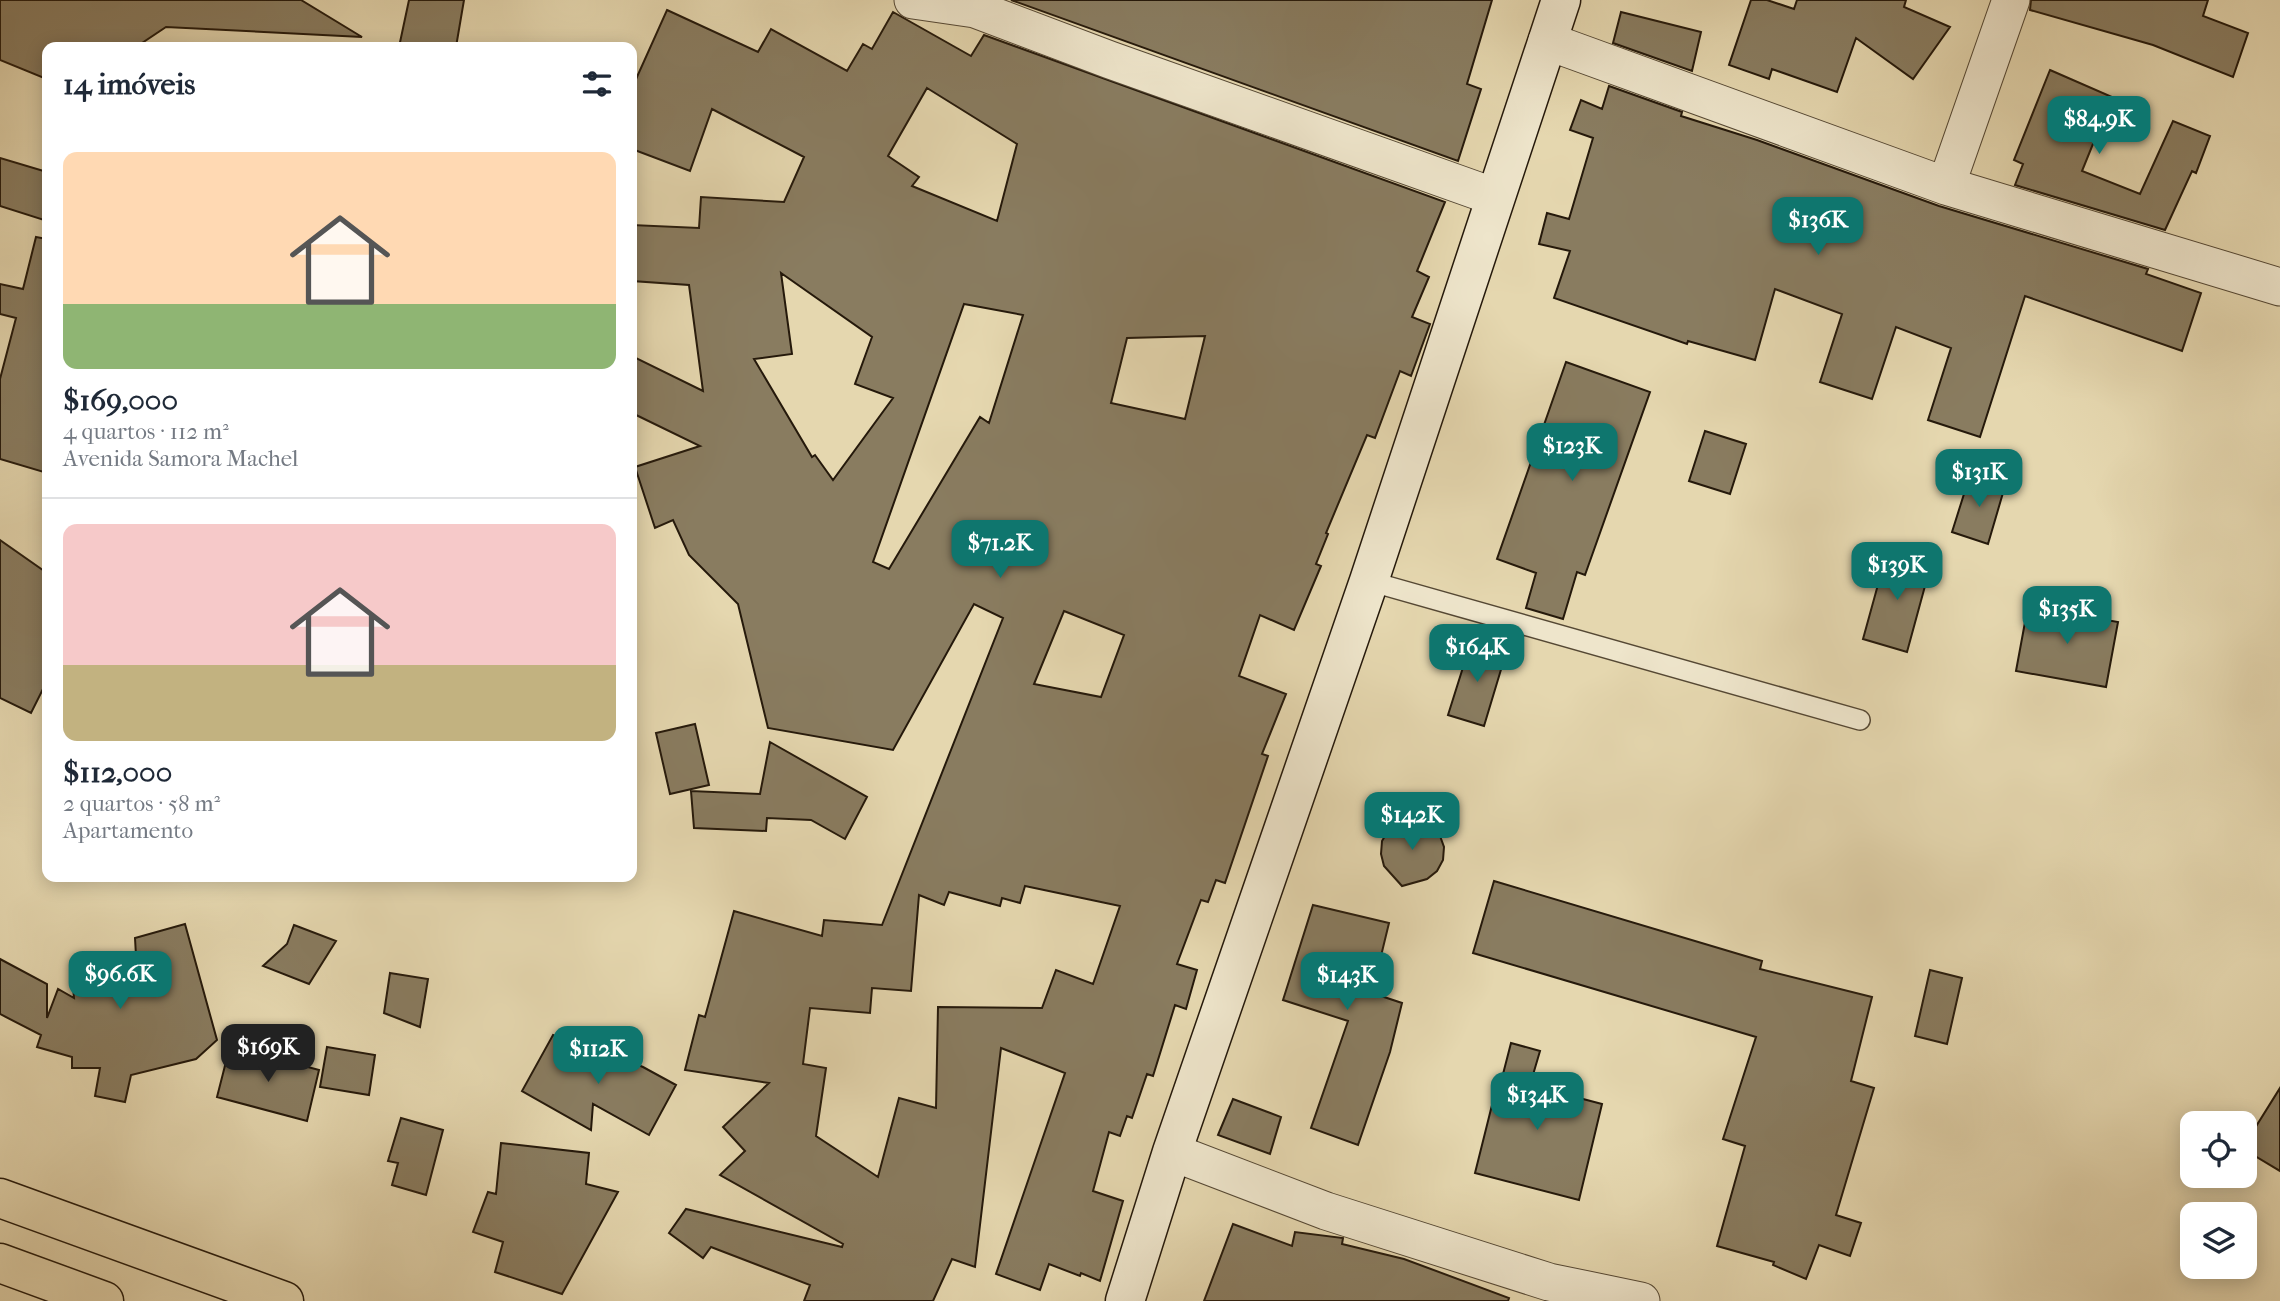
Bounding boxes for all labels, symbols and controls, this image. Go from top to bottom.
icon: filters [578,65,616,103]
text: 14 imóveis [63,67,195,102]
pin: $84.9K [2042,96,2156,156]
text: $84.9K [2063,105,2135,132]
icon: home [277,197,403,323]
pin: $136K [1769,198,1867,257]
text: $136K [1788,206,1848,233]
text: $169,000 [63,383,178,418]
text: 4 quartos · 112 m² [63,418,229,445]
pin: $123K [1523,424,1621,483]
text: $123K [1543,432,1601,459]
text: Avenida Samora Machel [63,445,299,472]
pin: $131K [1930,449,2028,509]
text: $131K [1951,458,2007,485]
pin: $71.2K [943,520,1057,580]
text: $71.2K [968,529,1032,556]
pin: $139K [1848,542,1946,602]
text: $139K [1867,551,1927,578]
icon: home [277,569,403,695]
pin: $135K [2018,586,2116,646]
text: $135K [2039,595,2095,622]
pin: $164K [1428,624,1526,684]
text: $164K [1445,633,1509,660]
text: $112,000 [63,755,172,790]
text: 2 quartos · 58 m² [63,790,220,817]
pin: $142K [1363,792,1461,852]
text: $142K [1381,801,1444,828]
text: Apartamento [63,817,193,844]
pin: $96.6K [63,951,177,1011]
pin: $143K [1298,953,1396,1012]
text: $96.6K [85,960,155,987]
text: $143K [1317,961,1377,988]
pin: $169K [219,1024,317,1084]
pin: $112K [549,1026,647,1086]
text: $169K [237,1033,299,1060]
text: $112K [569,1035,627,1062]
pin: $134K [1488,1072,1586,1132]
text: $134K [1507,1081,1567,1108]
map controls [2180,1111,2257,1279]
button: locate [2180,1111,2257,1188]
button: layers [2180,1202,2257,1279]

